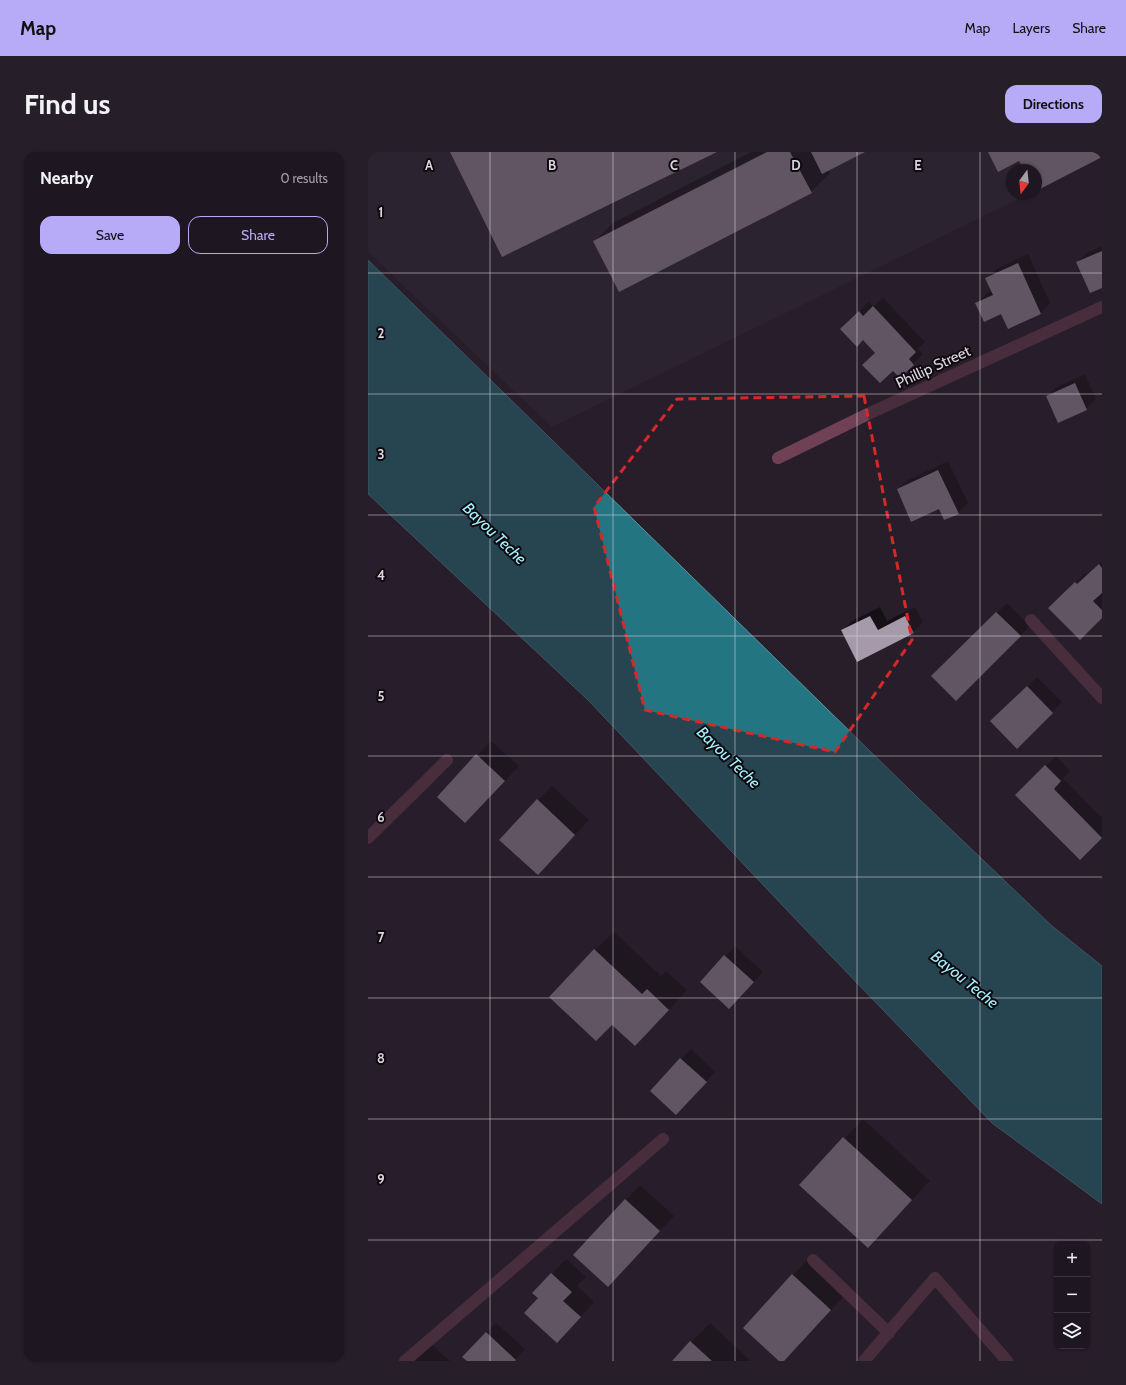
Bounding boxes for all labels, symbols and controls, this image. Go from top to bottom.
text: Map [20,17,56,40]
text: Map [965,19,990,37]
text: Layers [1012,19,1050,37]
text: Share [1072,19,1106,37]
button: Directions [1005,85,1102,123]
text: Find us [24,87,110,121]
text: A [425,157,434,173]
text: B [548,157,556,173]
text: C [670,157,678,173]
text: D [791,157,801,173]
text: E [914,157,922,173]
north arrow [1006,164,1042,200]
text: Nearby [40,168,93,188]
text: 0 results [280,170,328,186]
text: 1 [379,204,383,220]
button: Save [40,216,180,254]
button: Share [188,216,328,254]
text: 2 [378,325,385,341]
street label: Phillip Street [893,342,973,392]
text: 3 [377,446,385,462]
water label: Bayou Teche [459,498,530,568]
text: 4 [377,567,385,583]
text: 5 [378,688,385,704]
water label: Bayou Teche [693,722,764,792]
text: 6 [377,809,385,825]
text: 7 [378,929,385,945]
water label: Bayou Teche [927,947,1002,1012]
text: 8 [377,1050,385,1066]
text: 9 [377,1171,385,1187]
map controls [1054,1241,1090,1349]
button: + [1054,1241,1090,1277]
button: − [1054,1277,1090,1313]
button: layers [1054,1313,1090,1349]

